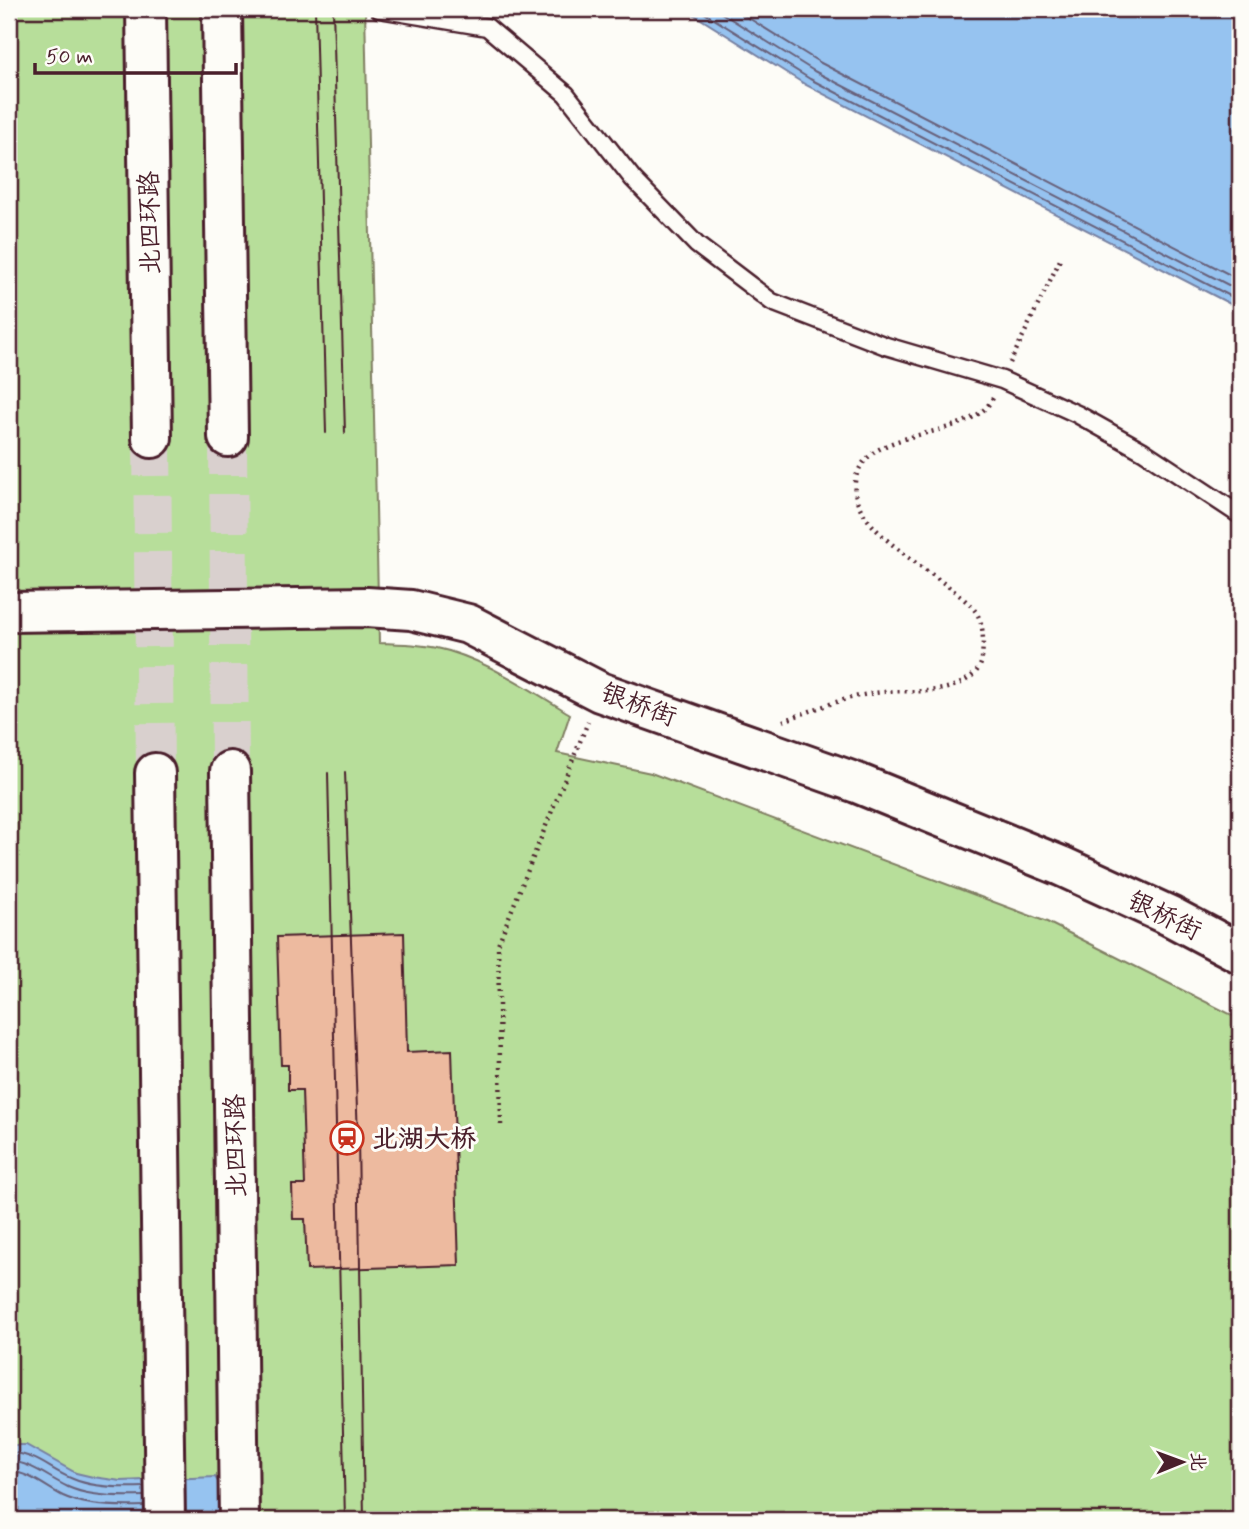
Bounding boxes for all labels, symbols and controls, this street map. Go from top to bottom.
scale bar [35,32,236,76]
text: 50 m [46,43,93,71]
street label: 北四环路 [133,171,169,275]
street label: 银桥街 [596,677,681,735]
street label: 银桥街 [1122,884,1207,949]
street label: 北四环路 [219,1094,255,1198]
station icon: 北湖大桥 [328,1119,366,1157]
place label: 北湖大桥 [372,1123,476,1157]
north arrow [1148,1428,1218,1498]
text: 北 [1185,1452,1210,1471]

